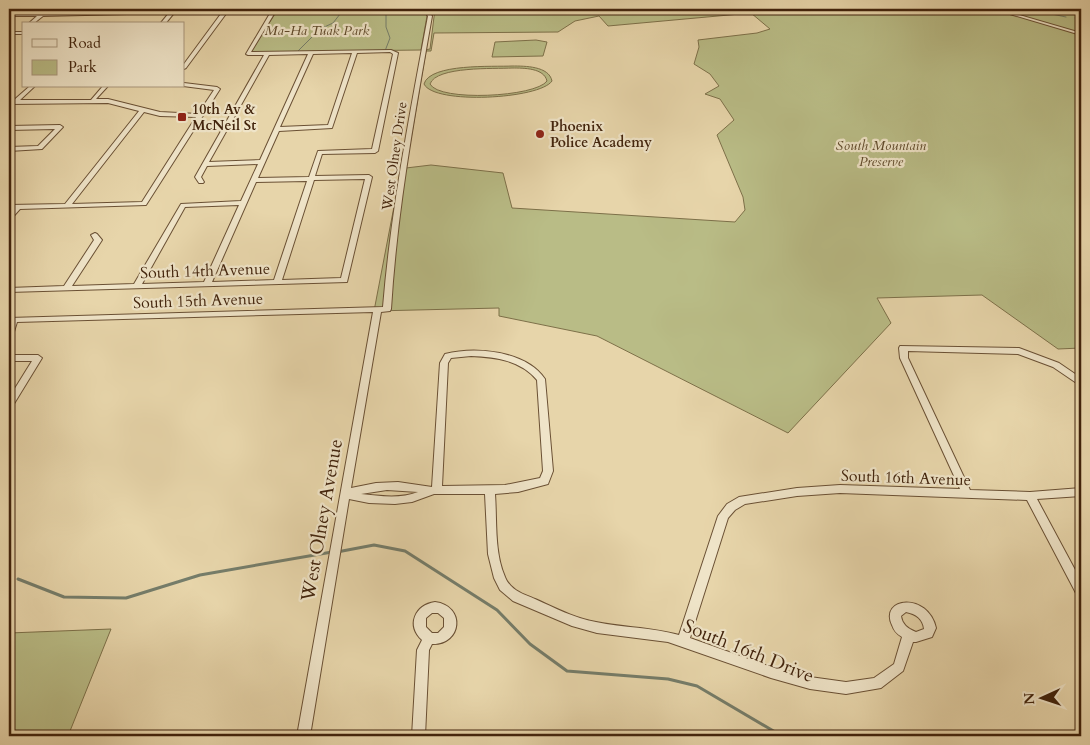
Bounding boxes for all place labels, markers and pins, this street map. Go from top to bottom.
place label: 10th Av & McNeil St [192,100,256,135]
marker: 10th Av & McNeil St [176,111,188,123]
place label: Phoenix Police Academy [550,117,652,152]
marker: Phoenix Police Academy [534,128,546,140]

